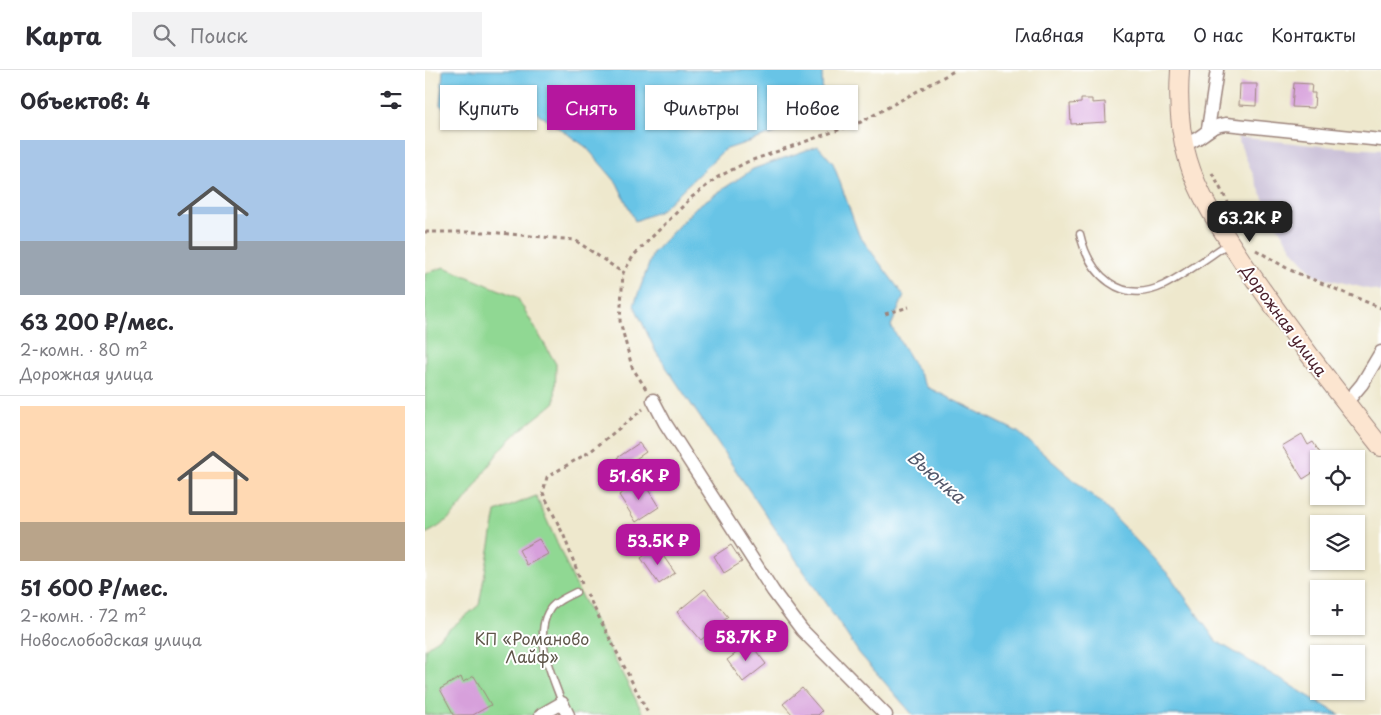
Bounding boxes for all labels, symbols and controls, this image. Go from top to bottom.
search box [132,12,482,57]
text: Карта [25,17,102,53]
icon: search [150,21,178,49]
text: Поиск [190,21,248,49]
text: Главная [1015,21,1084,48]
text: Карта [1112,21,1165,48]
text: О нас [1193,21,1243,48]
text: Контакты [1271,21,1356,48]
text: Объектов: 4 [20,84,150,116]
chip: Купить [440,85,537,130]
chip: Снять [547,85,635,130]
chip: Фильтры [645,85,757,130]
chip: Новое [767,85,858,130]
icon: filters [377,86,405,114]
icon: home [168,173,258,263]
pin: 63.2K ₽ [1204,200,1296,243]
text: 63.2K ₽ [1218,205,1282,229]
street label: Дорожная улица [1236,258,1334,381]
text: 63 200 ₽/мес. [20,305,174,337]
text: 2-комн. · 80 m² [20,337,148,361]
text: Дорожная улица [20,361,153,385]
icon: home [168,438,258,528]
water label: Вьюнка [902,443,973,509]
map controls [1310,450,1365,700]
button: locate [1310,450,1365,505]
pin: 51.6K ₽ [593,458,685,501]
text: 51.6K ₽ [609,463,669,487]
button: layers [1310,515,1365,570]
pin: 53.5K ₽ [612,524,704,566]
text: 53.5K ₽ [627,528,689,552]
text: 51 600 ₽/мес. [20,571,168,603]
button: + [1310,580,1365,635]
text: 2-комн. · 72 m² [20,603,147,627]
pin: 58.7K ₽ [700,620,792,662]
text: 58.7K ₽ [715,624,777,648]
park label: КП «Романово Лайф» [475,626,589,668]
text: Новослободская улица [20,627,202,651]
button: − [1310,645,1365,700]

